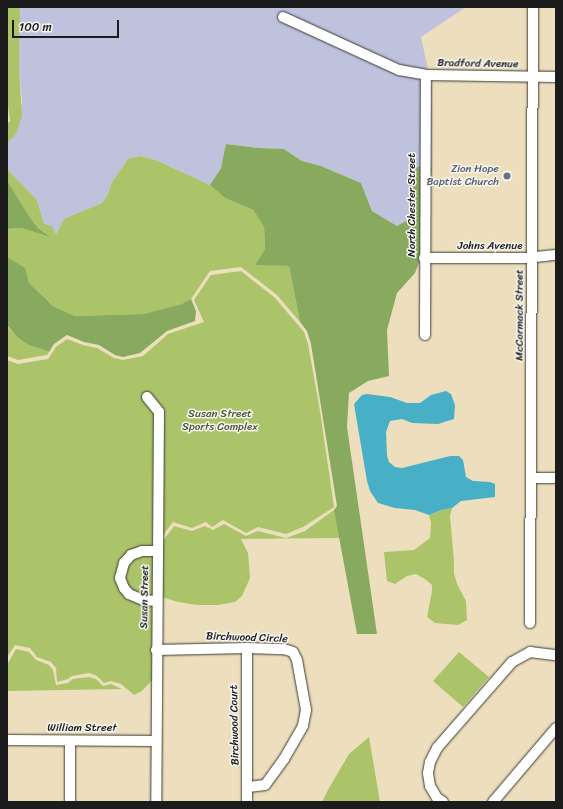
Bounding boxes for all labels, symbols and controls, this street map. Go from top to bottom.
scale bar [14,12,121,38]
text: 100 m [19,16,52,38]
street label: Bradford Avenue [437,57,519,71]
street label: North Chester Street [405,153,419,257]
place label: Zion Hope Baptist Church [426,163,499,189]
marker: Zion Hope Baptist Church [502,171,512,181]
street label: Johns Avenue [458,239,522,253]
street label: McCormack Street [513,269,527,361]
park label: Susan Street Sports Complex [182,408,258,434]
street label: Susan Street [138,565,152,629]
street label: Birchwood Circle [206,630,288,646]
street label: Birchwood Court [228,685,242,765]
street label: William Street [47,721,117,735]

